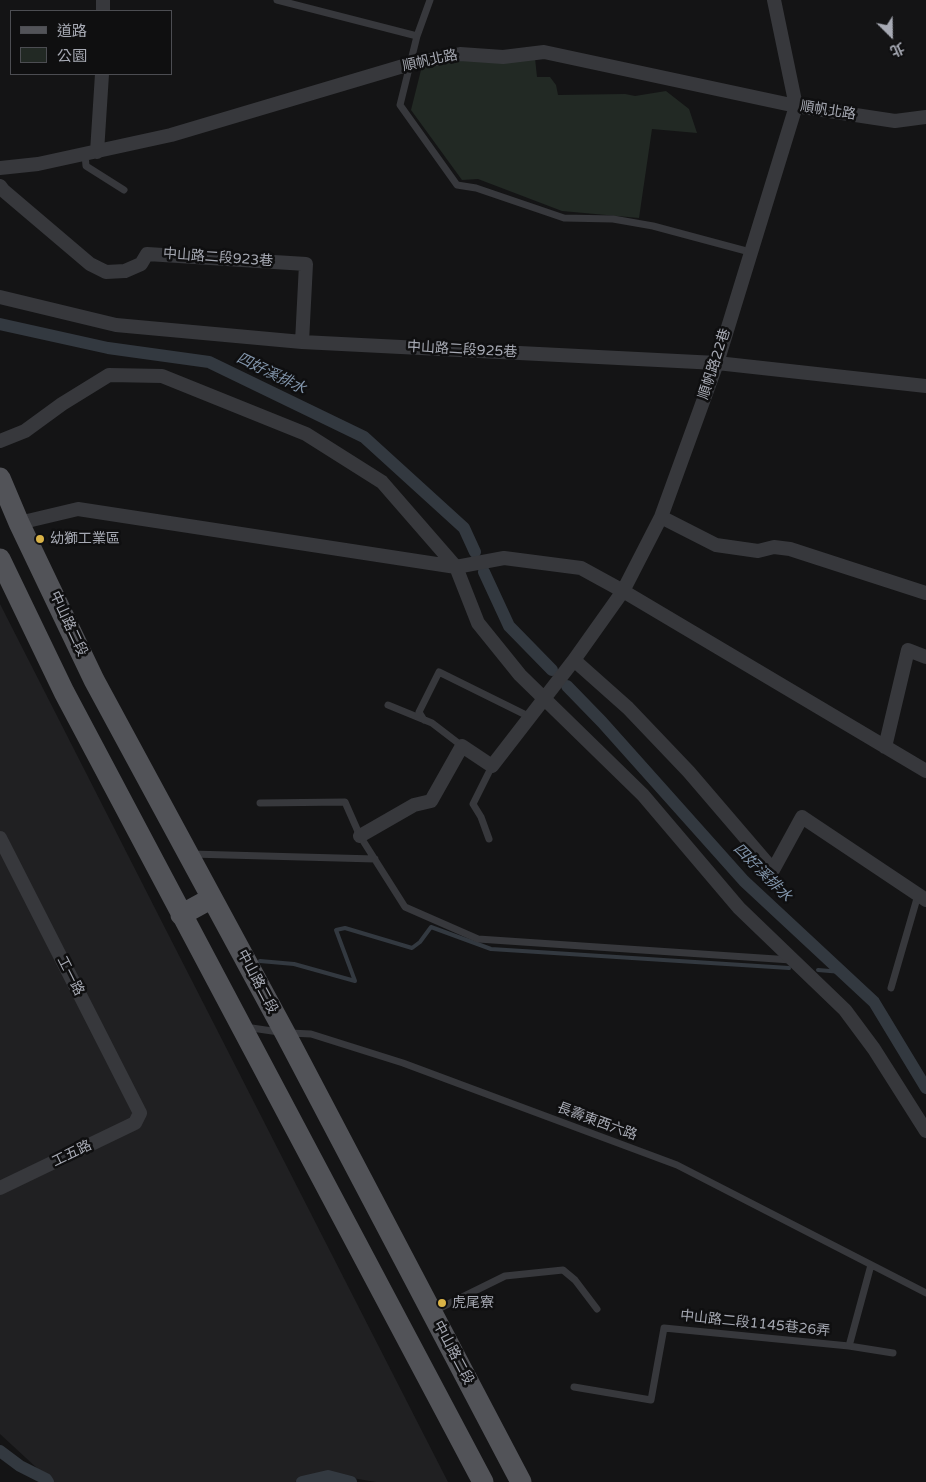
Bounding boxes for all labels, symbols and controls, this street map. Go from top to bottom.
legend [10,10,172,75]
north arrow [866,10,916,60]
text: 道路 [57,22,87,40]
text: 北 [887,39,907,60]
text: 公園 [57,47,87,65]
street label: 順帆北路 [401,47,459,75]
street label: 順帆北路 [799,98,857,124]
street label: 中山路二段923巷 [162,246,274,270]
street label: 順帆路22巷 [696,326,734,402]
street label: 中山路二段925巷 [406,339,518,361]
water label: 四好溪排水 [233,349,309,399]
place label: 幼獅工業區 [50,531,120,547]
marker: 幼獅工業區 [34,533,46,545]
street label: 中山路二段 [46,589,90,659]
water label: 四好溪排水 [729,840,795,906]
street label: 中山路二段 [233,947,281,1017]
street label: 工一路 [53,953,87,999]
street label: 長壽東西六路 [555,1100,639,1144]
street label: 工五路 [49,1137,95,1171]
place label: 虎尾寮 [452,1295,494,1311]
marker: 虎尾寮 [436,1297,448,1309]
street label: 中山路二段1145巷26弄 [679,1308,831,1340]
street label: 中山路二段 [429,1318,477,1388]

